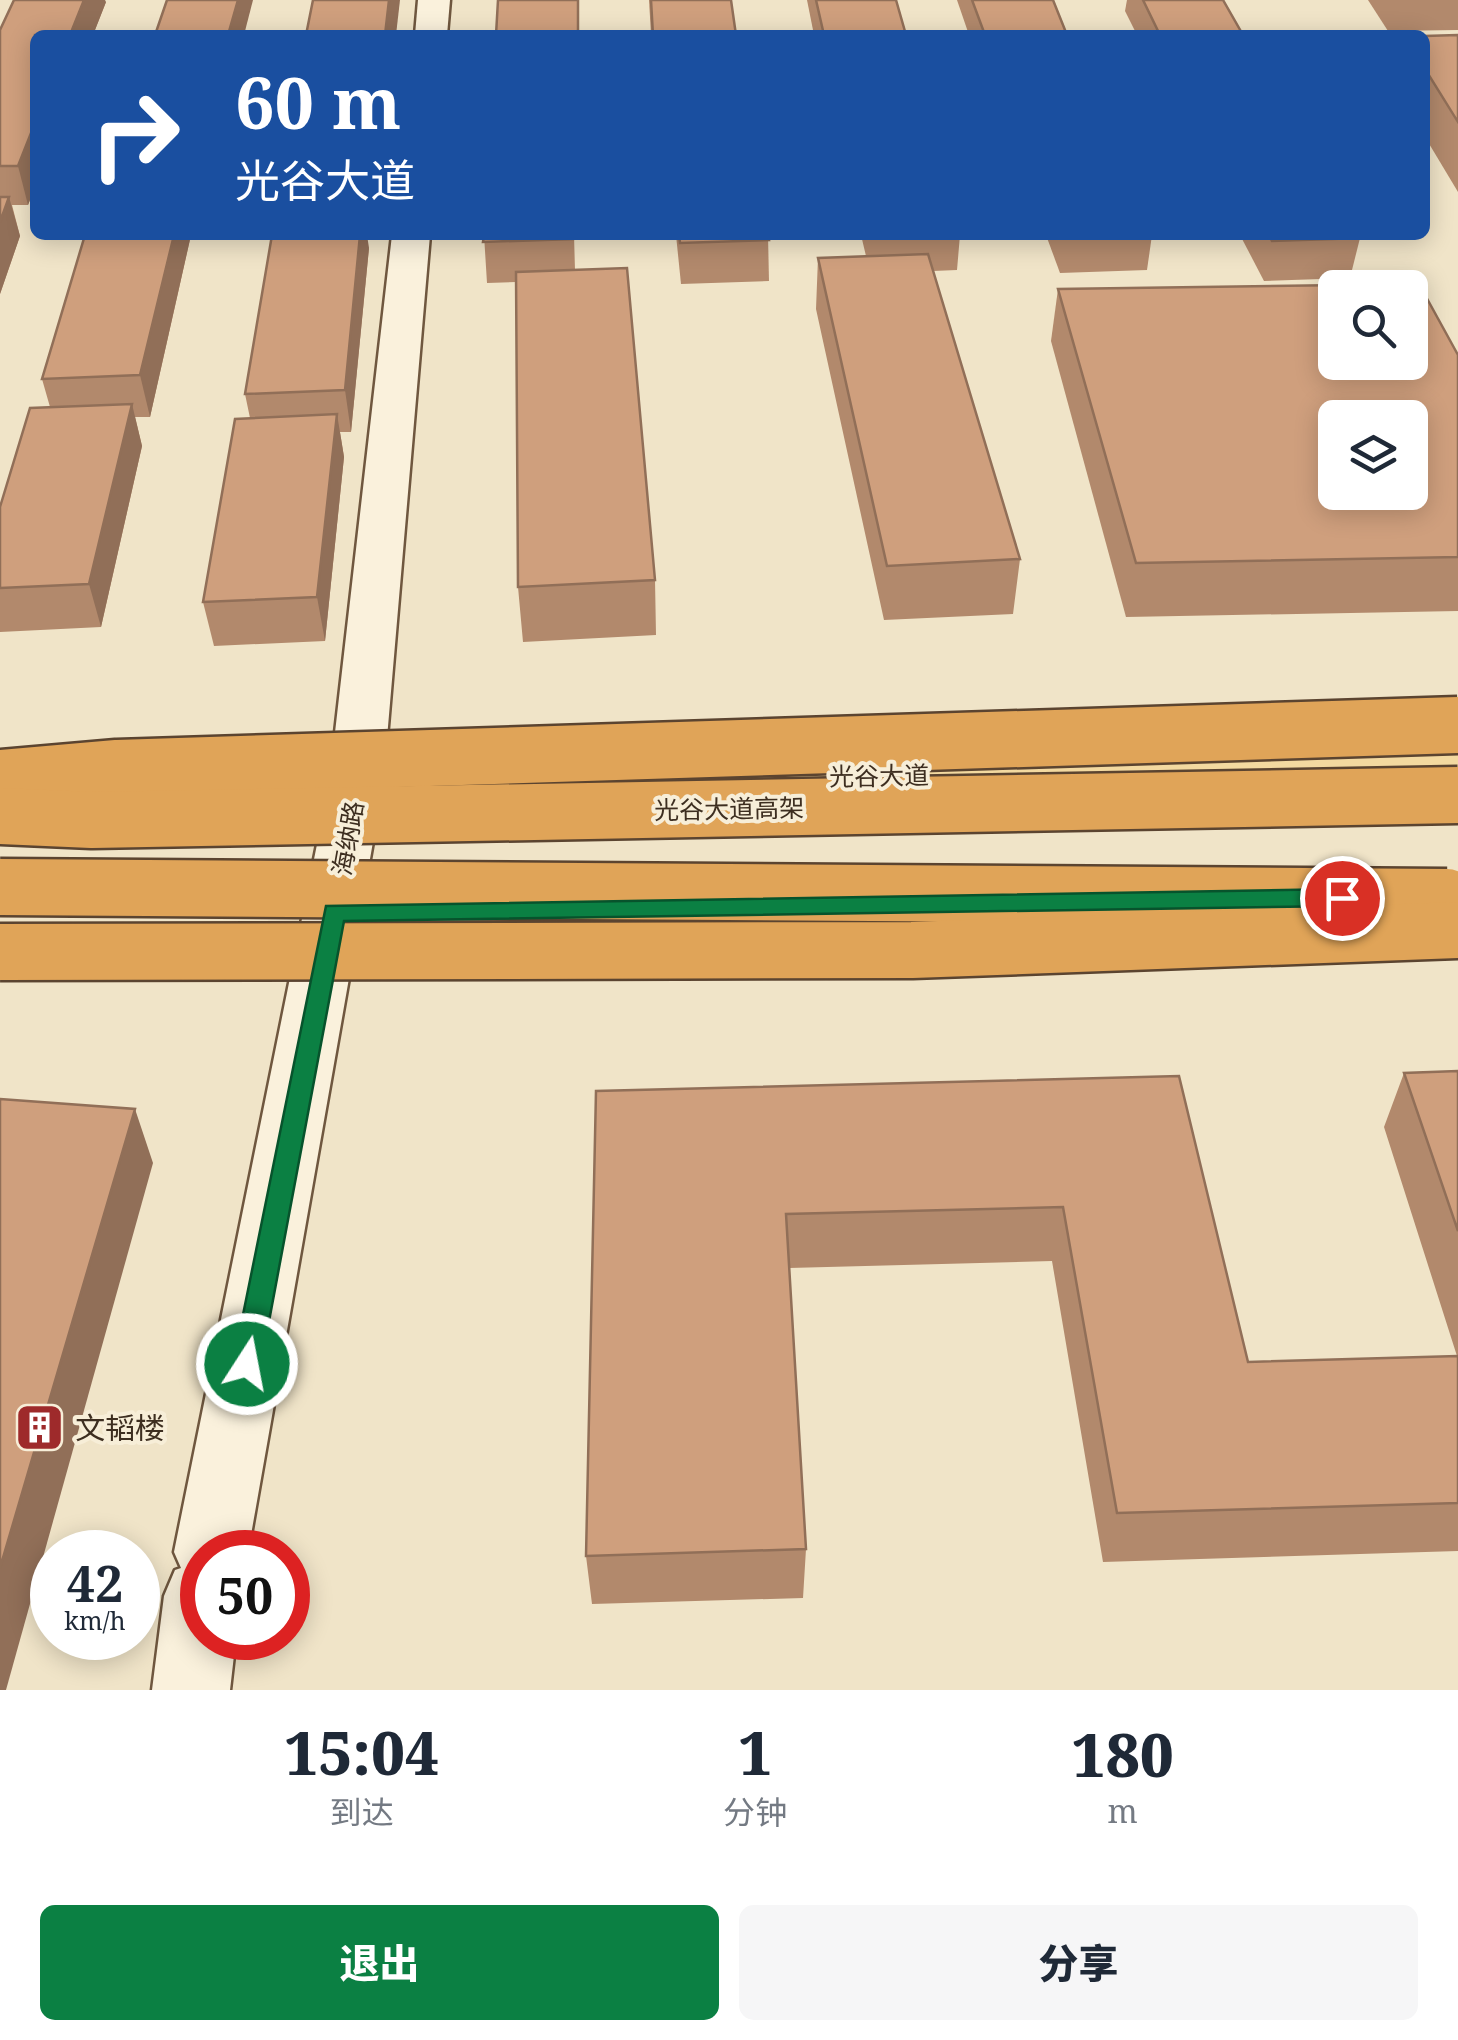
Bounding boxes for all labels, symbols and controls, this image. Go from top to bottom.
text: 60 m [235,54,401,150]
icon: right [70,70,200,200]
text: 光谷大道 [235,149,415,210]
map controls [1318,270,1428,510]
button: search [1318,270,1428,380]
button: layers [1318,400,1428,510]
street label: 光谷大道 [829,757,929,793]
street label: 光谷大道高架 [654,790,804,826]
street label: 海纳路 [324,798,370,878]
pin [1300,856,1385,941]
icon: arrive [1315,871,1370,926]
position arrow [195,1312,299,1416]
building icon: 文韬楼 [14,1401,66,1453]
place label: 文韬楼 [75,1407,165,1448]
speed limit sign: 50 [180,1530,310,1660]
text: 42 [67,1549,123,1617]
text: km/h [64,1603,126,1637]
text: 15:04 [284,1711,439,1793]
text: 1 [738,1711,772,1793]
text: 180 [1072,1713,1174,1795]
text: m [1108,1789,1138,1832]
text: 到达 [330,1790,394,1833]
text: 分钟 [723,1790,787,1833]
button: 退出 [40,1905,719,2020]
button: 分享 [739,1905,1418,2020]

